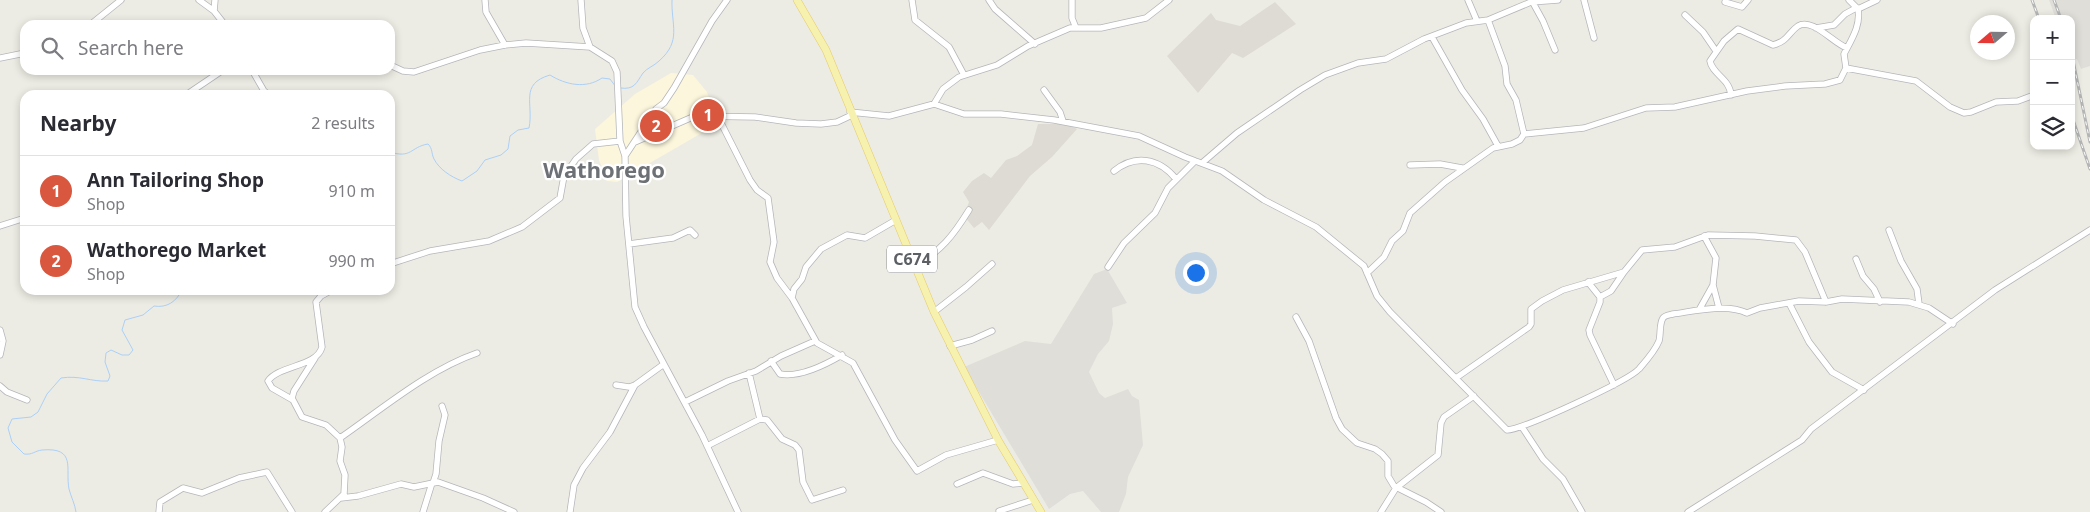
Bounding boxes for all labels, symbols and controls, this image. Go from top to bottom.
north arrow [1970,15,2015,60]
map controls [2030,15,2075,150]
button: + [2030,15,2075,60]
search box [20,20,395,75]
icon: search [38,34,66,62]
text: Search here [78,35,184,61]
button: − [2030,60,2075,105]
pin: 1 [692,96,724,134]
button: layers [2030,105,2075,150]
pin: 2 [640,107,672,145]
text: Nearby [40,109,116,137]
text: 2 results [311,112,375,134]
district label: Wathorego [543,154,665,184]
text: Ann Tailoring Shop [87,167,264,193]
text: 1 [51,180,61,202]
text: 910 m [328,180,375,202]
text: Shop [87,193,125,215]
text: Wathorego Market [87,237,266,263]
road number: C674 [887,245,937,272]
text: 2 [51,250,61,272]
text: 990 m [328,250,375,272]
your location [1183,260,1209,286]
text: Shop [87,263,125,285]

